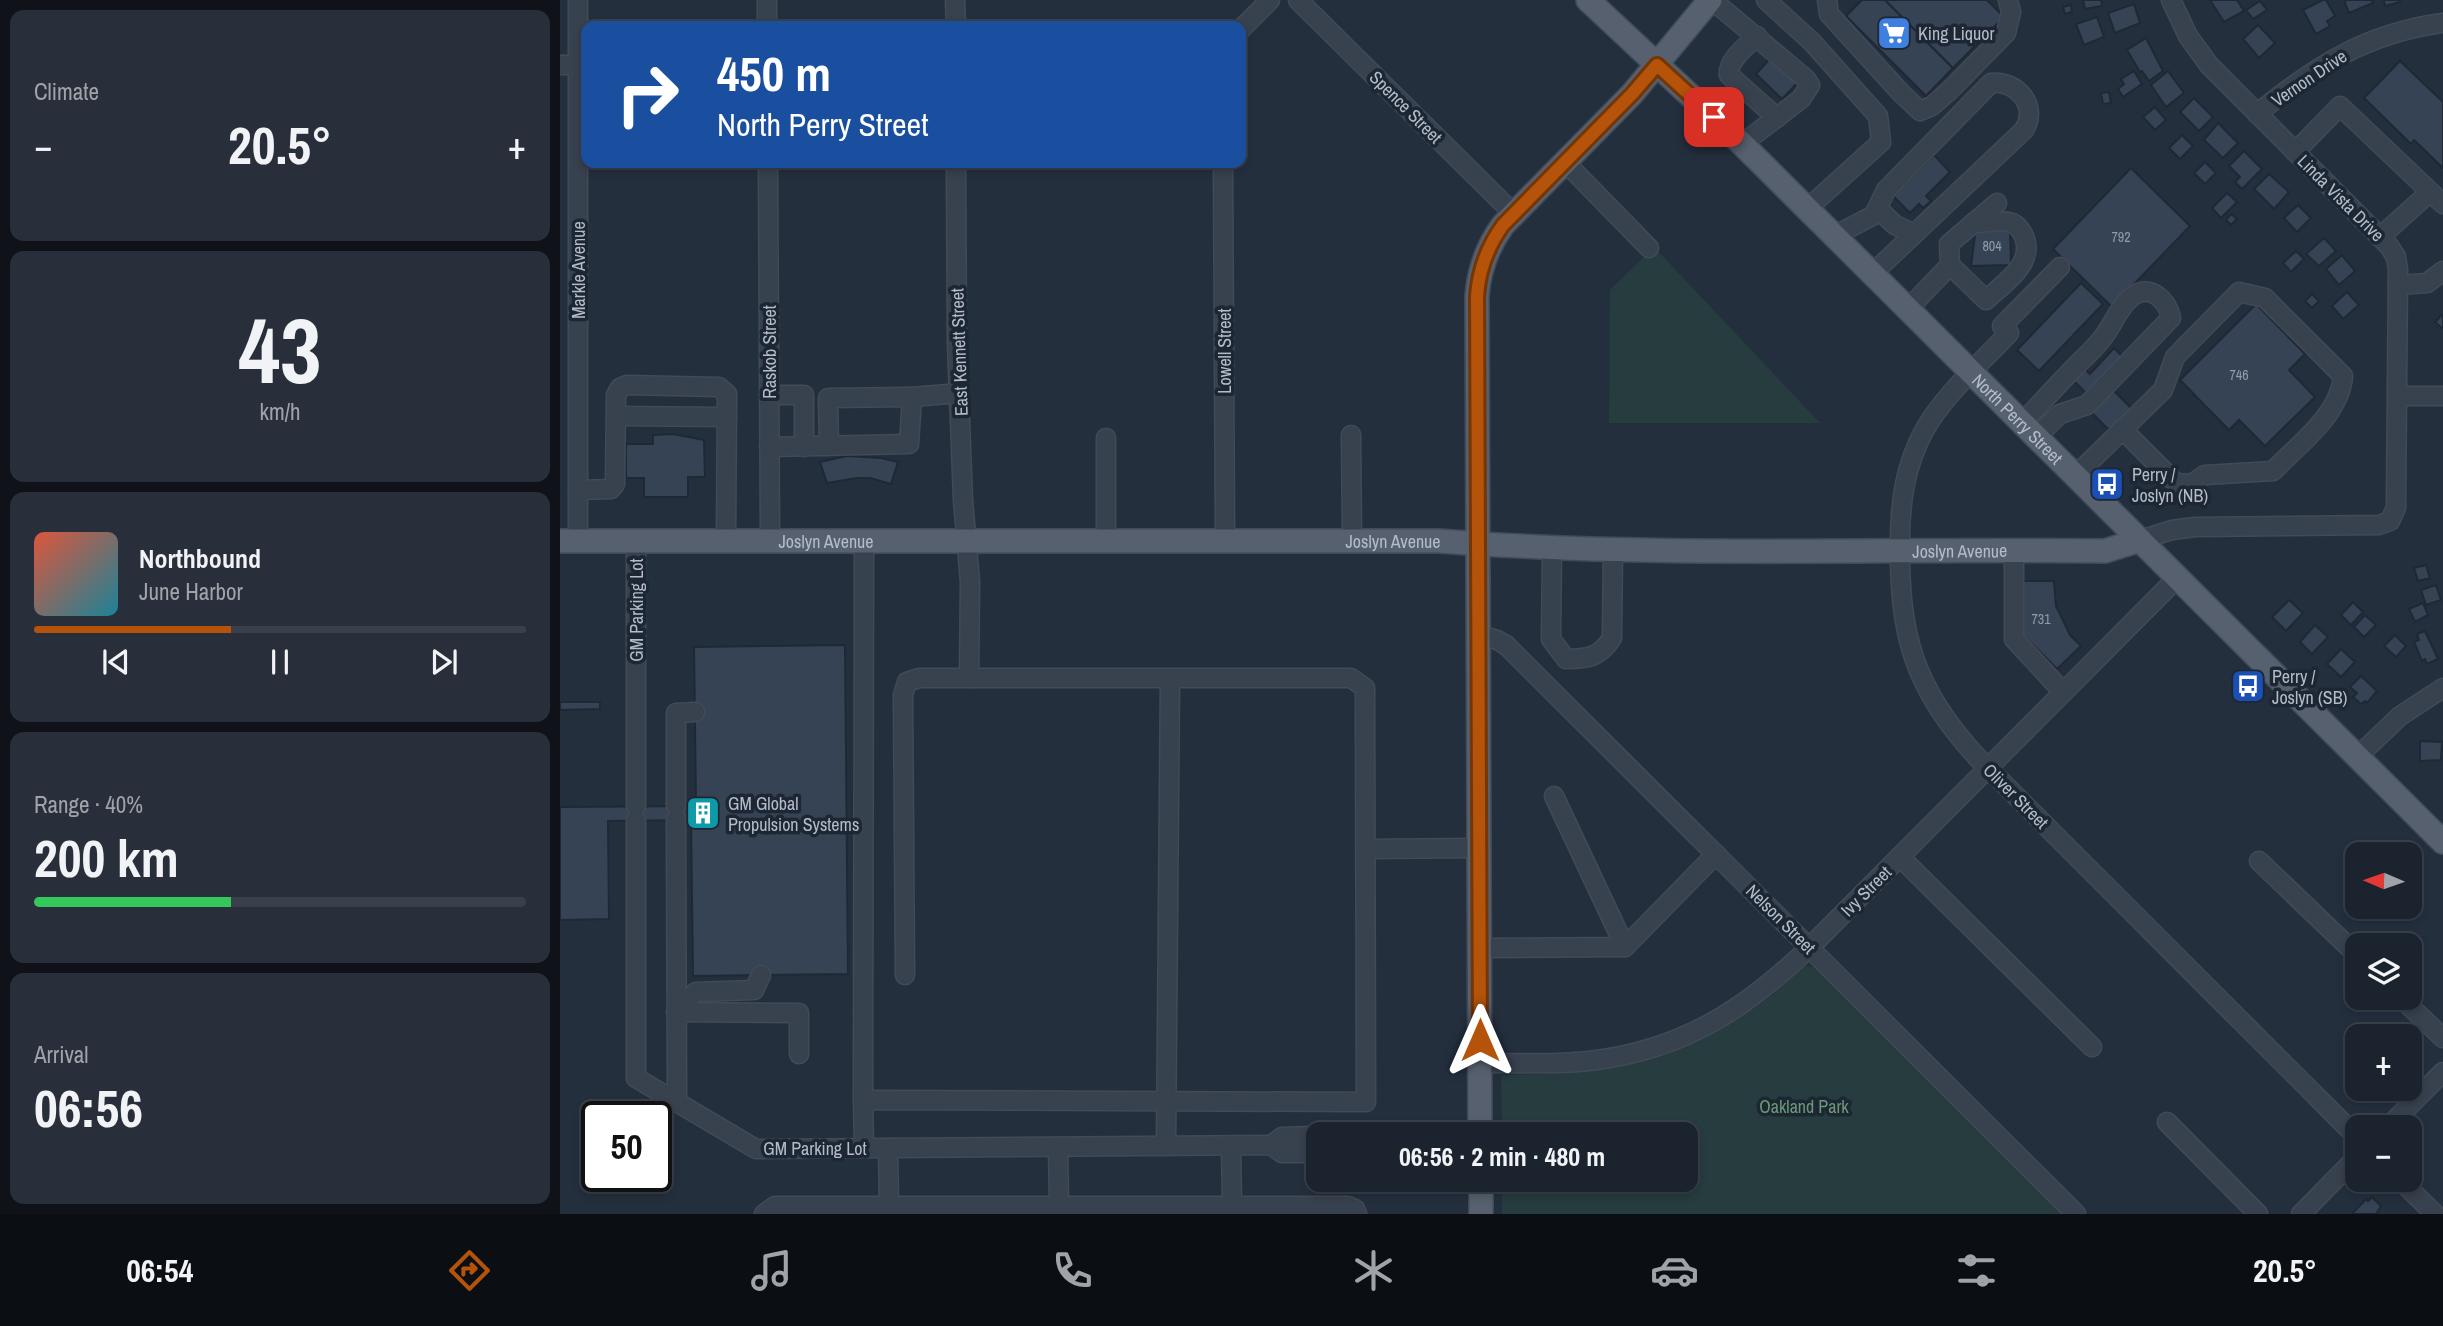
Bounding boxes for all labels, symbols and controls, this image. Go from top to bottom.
supermarket icon: King Liquor [1875,14,1913,52]
place label: King Liquor [1918,21,1994,46]
text: 450 m [717,40,831,106]
street label: Vernon Drive [2266,44,2352,112]
icon: right [602,49,693,140]
street label: Spence Street [1364,65,1448,149]
text: Climate [34,76,99,107]
pin [1684,87,1744,147]
icon: arrive [1695,98,1733,136]
text: North Perry Street [717,103,928,146]
text: 20.5° [228,110,332,180]
text: − [34,120,52,171]
text: + [508,120,526,171]
street label: Linda Vista Drive [2292,149,2390,247]
street label: Markle Avenue [566,221,591,319]
house number: 792 [2111,228,2131,246]
house number: 804 [1982,237,2002,255]
street label: East Kennett Street [944,288,974,416]
text: 43 [239,289,322,411]
street label: Raskob Street [757,305,782,399]
street label: Lowell Street [1212,308,1237,394]
house number: 746 [2229,366,2249,384]
street label: North Perry Street [1967,368,2069,469]
text: km/h [260,396,300,427]
place label: Perry / Joslyn (NB) [2132,462,2208,508]
bus stop icon: Perry / Joslyn (NB) [2088,465,2126,503]
street label: Joslyn Avenue [778,529,874,554]
street label: Joslyn Avenue [1345,529,1441,554]
street label: Joslyn Avenue [1912,538,2007,563]
text: Northbound [139,541,261,576]
street label: GM Parking Lot [624,558,649,662]
text: June Harbor [139,576,243,607]
house number: 731 [2031,610,2051,628]
icon: previous [97,643,135,681]
icon: pause [261,643,299,681]
icon: next [425,643,463,681]
place label: Perry / Joslyn (SB) [2272,664,2348,710]
bus stop icon: Perry / Joslyn (SB) [2229,667,2267,705]
street label: Oliver Street [1978,758,2054,834]
text: Range · 40% [34,789,143,820]
place label: GM Global Propulsion Systems [728,791,859,837]
building icon: GM Global Propulsion Systems [684,794,722,832]
text: 200 km [34,823,179,893]
north arrow [2345,842,2422,919]
map controls [2345,842,2422,1192]
street label: Ivy Street [1835,860,1897,922]
street label: Nelson Street [1741,879,1821,959]
button: layers [2345,933,2422,1010]
position arrow [1443,1003,1517,1077]
button: + [2345,1024,2422,1101]
text: Arrival [34,1039,89,1070]
text: 06:56 [34,1073,143,1143]
park label: Oakland Park [1759,1094,1849,1119]
speed limit sign: 50 [581,1101,672,1192]
button: − [2345,1115,2422,1192]
street label: GM Parking Lot [763,1136,867,1161]
text: 06:56 · 2 min · 480 m [1399,1139,1605,1174]
icon: directions [445,1246,494,1295]
icon: music [747,1246,796,1295]
icon: phone [1048,1246,1097,1295]
icon: climate [1349,1246,1398,1295]
icon: car [1650,1246,1699,1295]
icon: filters [1952,1246,2001,1295]
text: 06:54 [126,1249,193,1292]
text: 20.5° [2253,1249,2317,1292]

